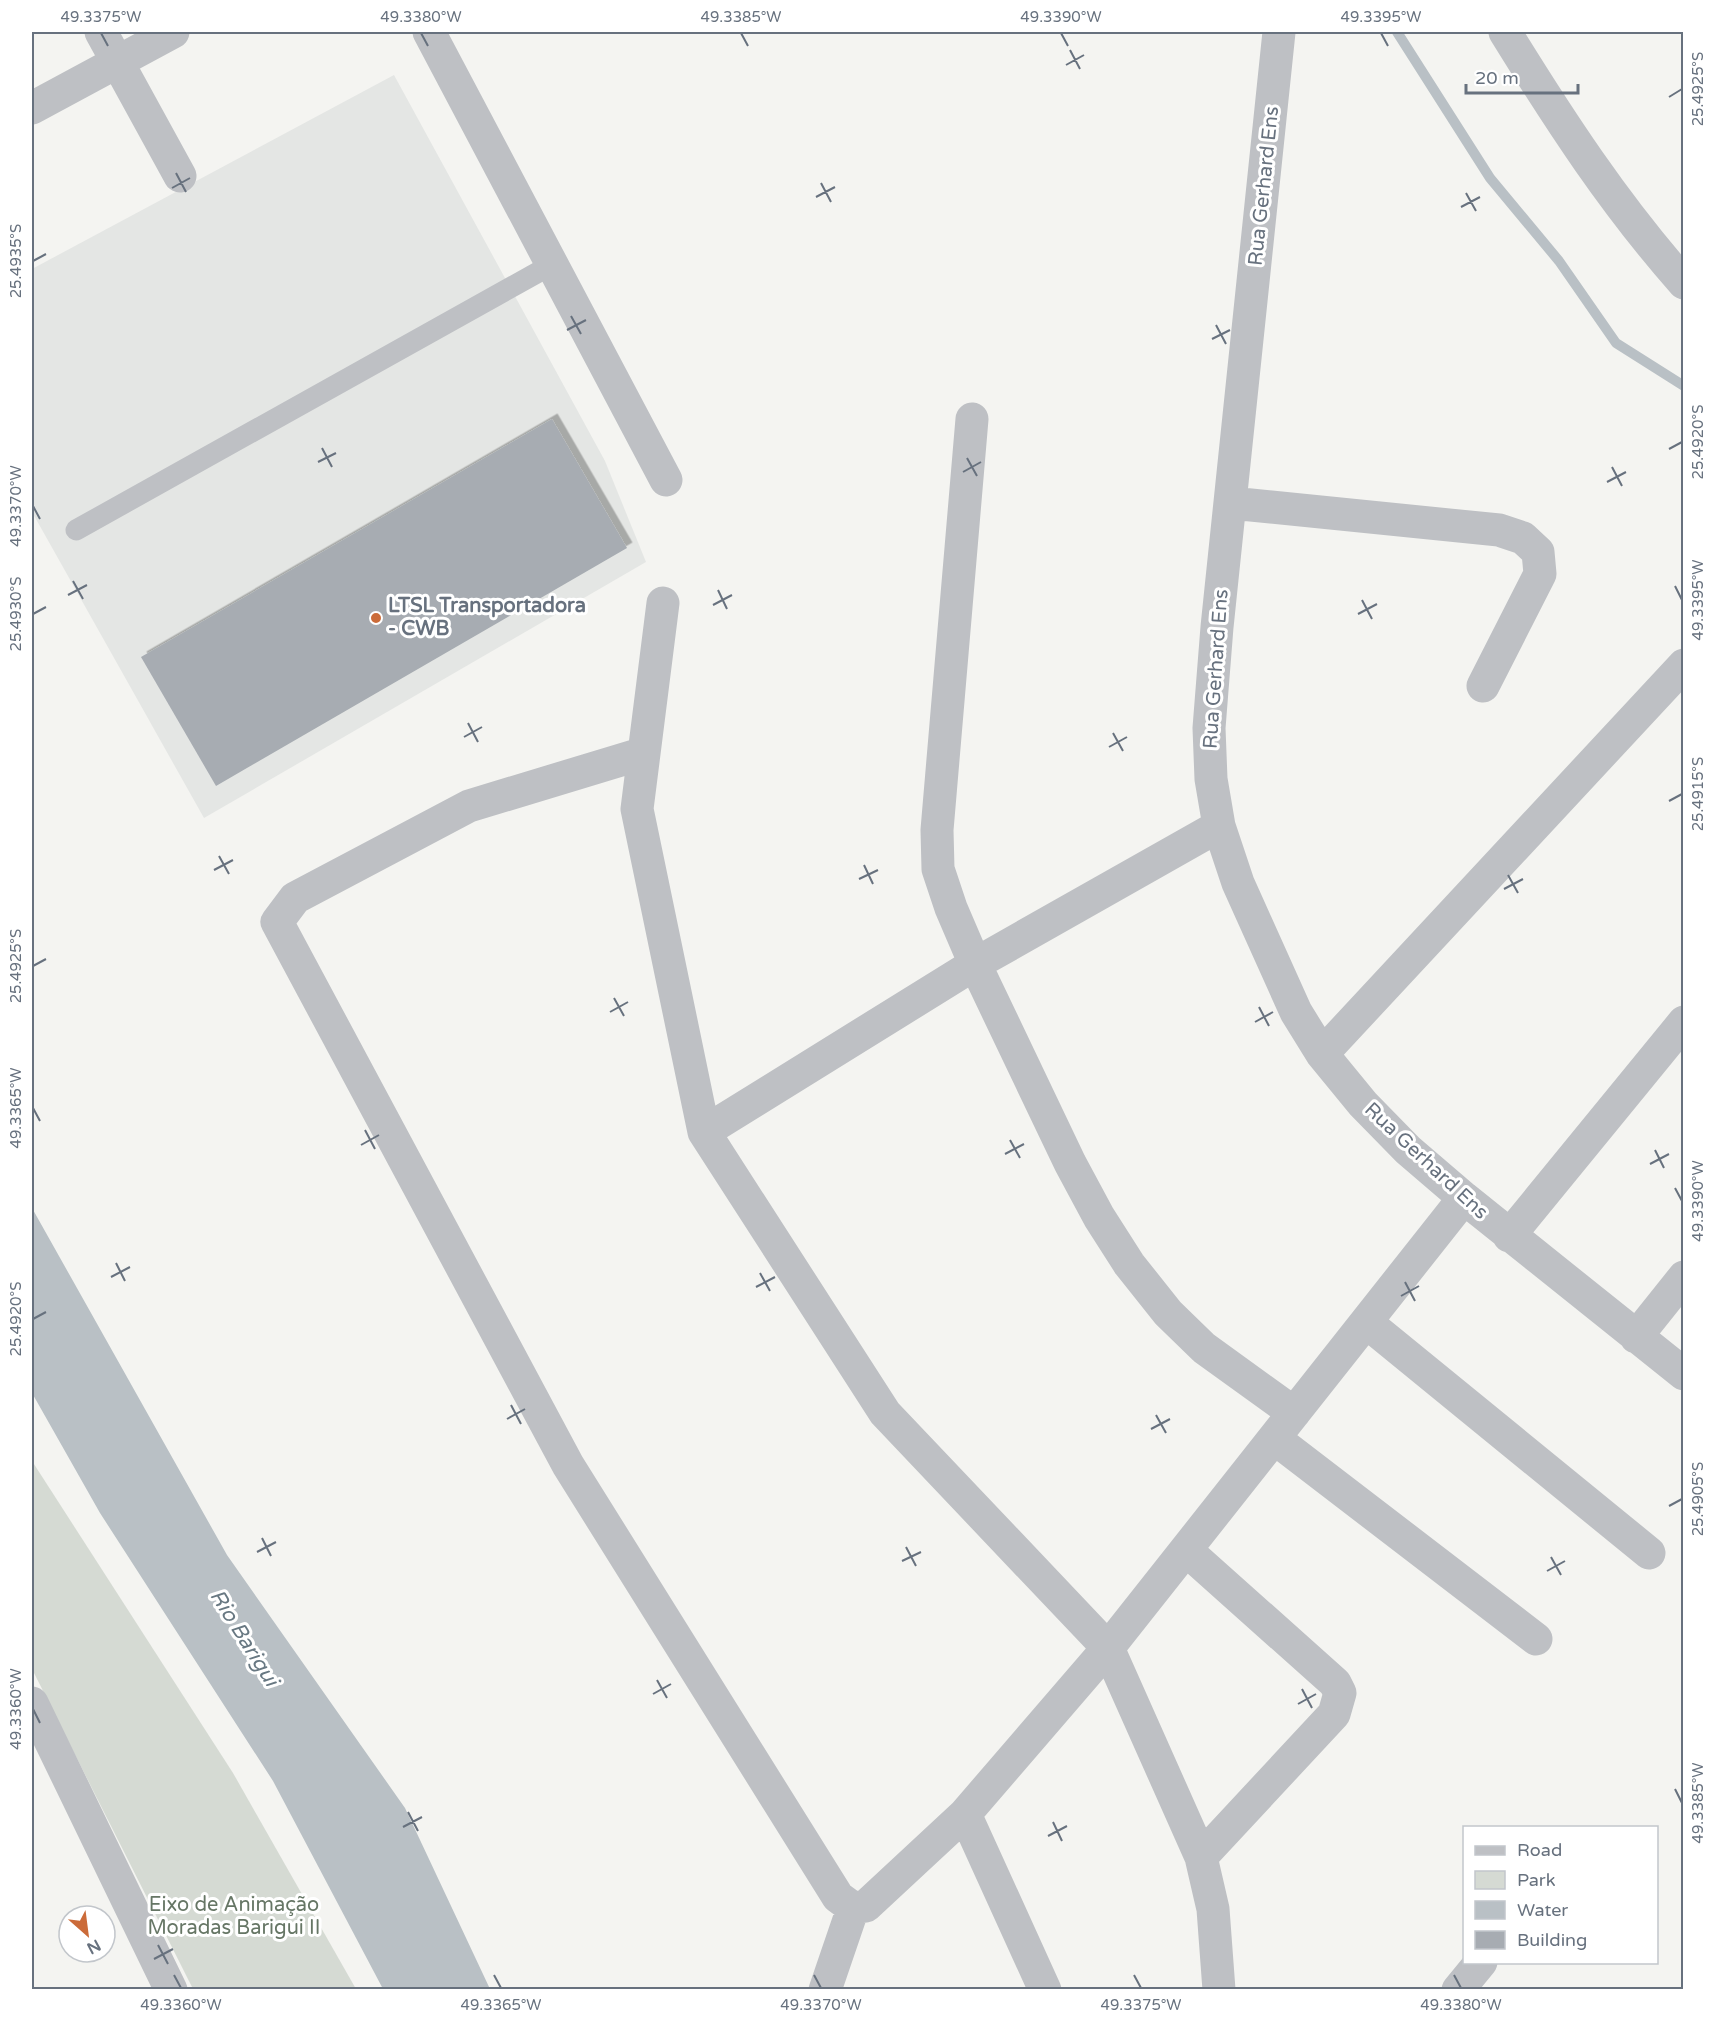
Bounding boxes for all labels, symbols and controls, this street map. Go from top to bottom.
text: 49.3375°W [61,8,141,26]
text: 49.3380°W [380,8,462,26]
text: 49.3385°W [701,8,781,26]
text: 49.3390°W [1020,8,1102,26]
text: 49.3395°W [1341,8,1421,26]
text: 25.4925°S [1689,52,1707,126]
scale bar [1466,57,1578,95]
text: 20 m [1475,67,1519,89]
street label: Rua Gerhard Ens [1244,105,1284,267]
text: 25.4935°S [7,224,25,298]
text: 25.4920°S [1689,405,1707,479]
text: 49.3370°W [7,465,25,547]
text: 49.3395°W [1689,560,1707,640]
text: 25.4930°S [7,577,25,651]
street label: Rua Gerhard Ens [1198,588,1234,750]
place label: LTSL Transportadora - CWB [388,594,586,641]
marker: LTSL Transportadora - CWB [369,611,383,625]
text: 25.4915°S [1689,757,1707,831]
text: 25.4925°S [7,929,25,1003]
text: 49.3365°W [7,1068,25,1148]
street label: Rua Gerhard Ens [1359,1098,1493,1224]
text: 49.3390°W [1689,1160,1707,1242]
text: 25.4920°S [7,1282,25,1356]
text: 25.4905°S [1689,1462,1707,1536]
water label: Rio Barigui [204,1585,285,1693]
text: 49.3360°W [7,1668,25,1750]
text: 49.3385°W [1689,1763,1707,1843]
legend [1463,1826,1658,1964]
text: Road [1517,1839,1562,1861]
text: Park [1517,1869,1556,1891]
park label: Eixo de Animação Moradas Barigui II [148,1893,320,1940]
text: Water [1517,1899,1568,1921]
north arrow [57,1904,117,1964]
text: Building [1517,1929,1587,1951]
text: N [83,1935,104,1958]
text: 49.3360°W [140,1996,222,2014]
text: 49.3365°W [461,1996,541,2014]
text: 49.3370°W [780,1996,862,2014]
text: 49.3375°W [1101,1996,1181,2014]
text: 49.3380°W [1420,1996,1502,2014]

